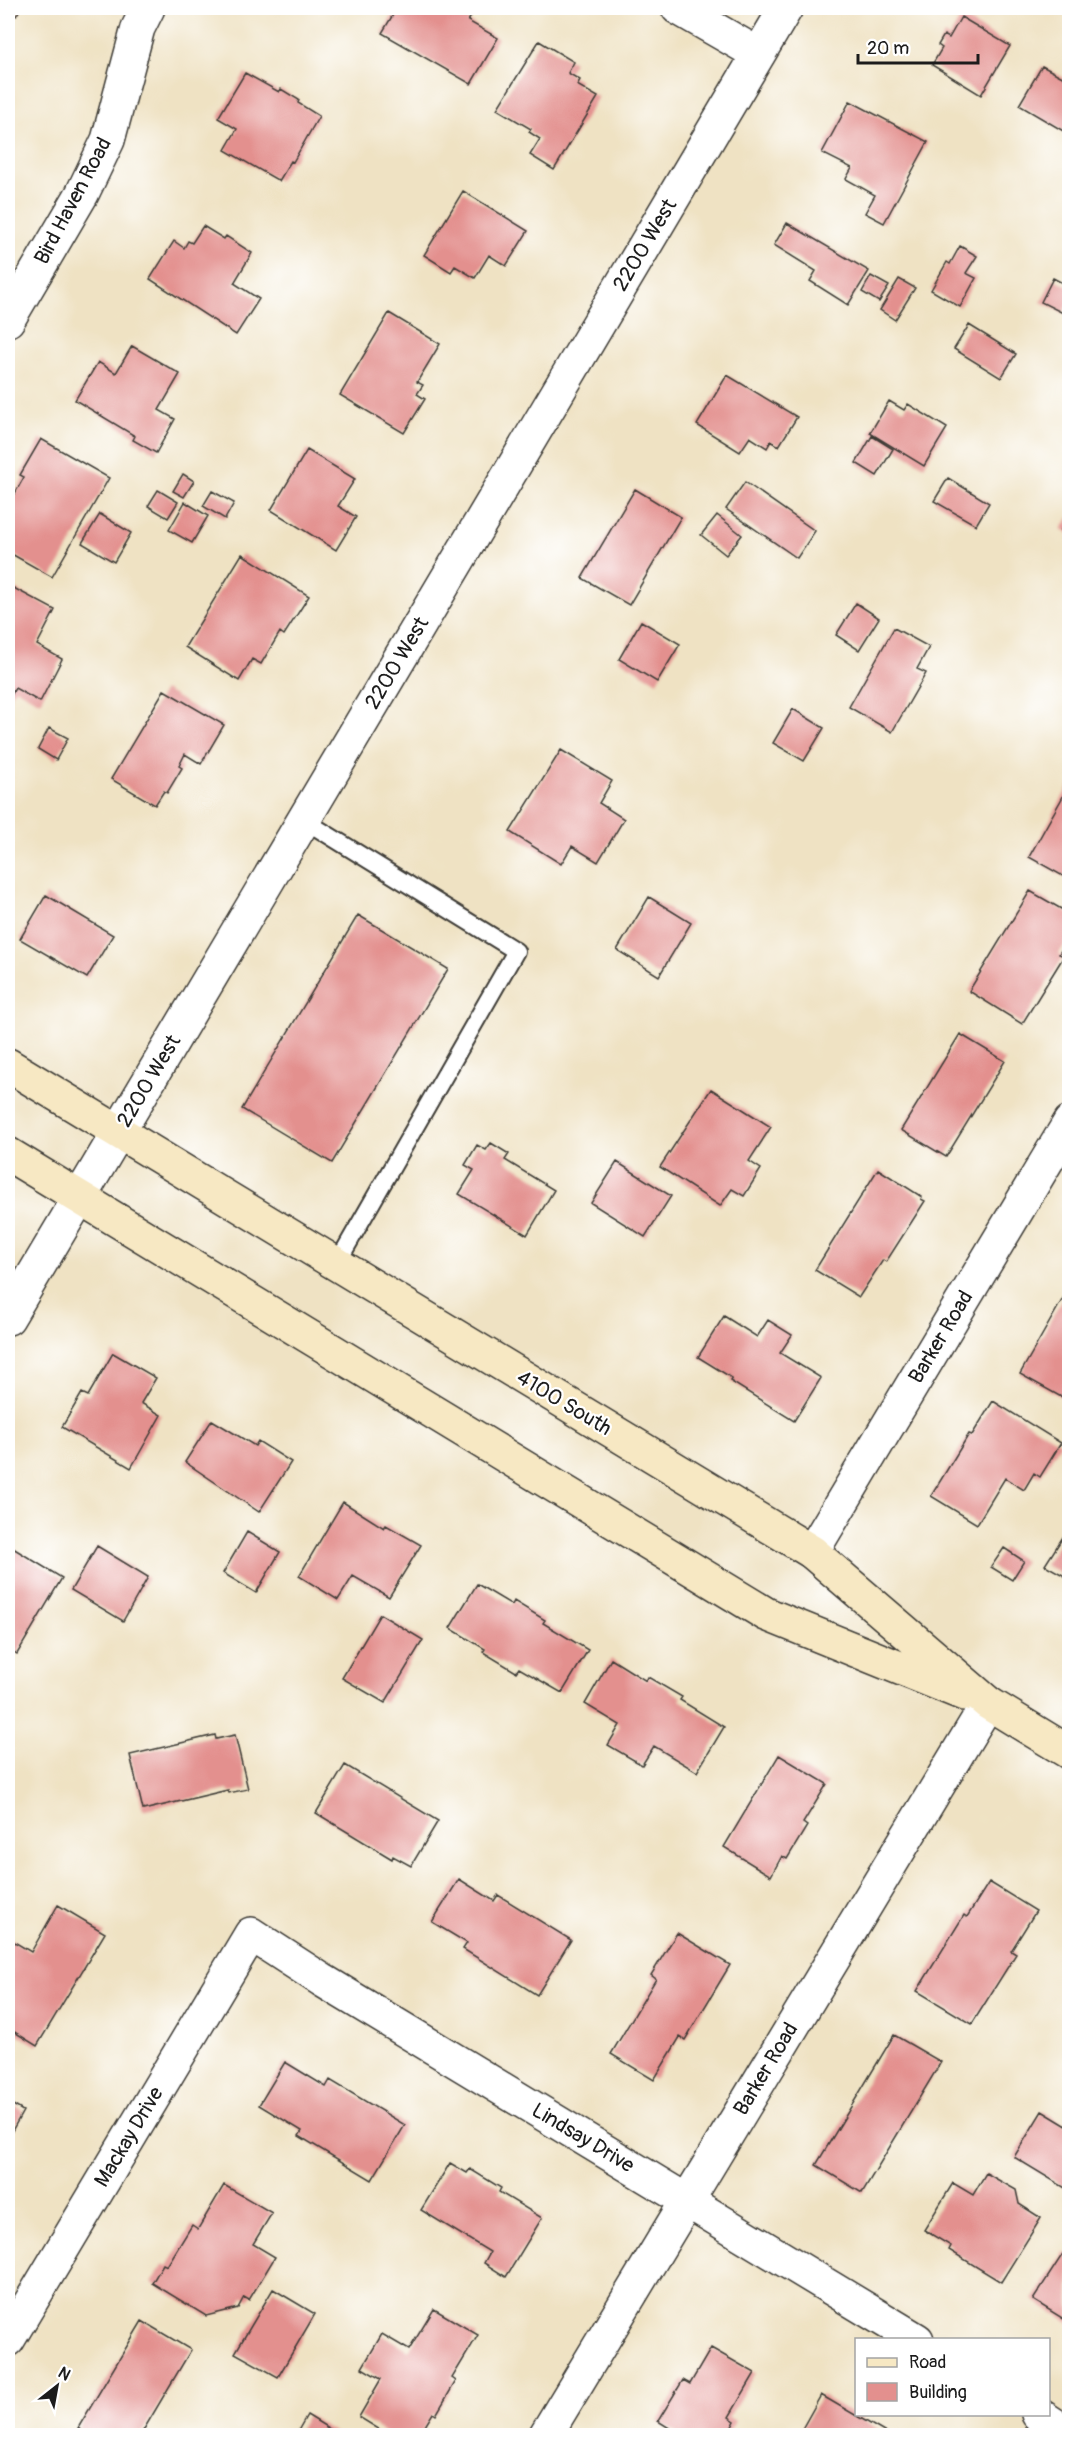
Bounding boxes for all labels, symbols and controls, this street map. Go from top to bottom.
scale bar [858,27,978,65]
text: 20 m [867,37,909,60]
street label: Bird Haven Road [28,133,118,269]
street label: 2200 West [607,194,683,296]
street label: 2200 West [359,612,435,714]
street label: 2200 West [111,1030,187,1132]
street label: Barker Road [903,1286,979,1388]
street label: 4100 South [512,1364,616,1442]
street label: Barker Road [728,2018,804,2120]
street label: Mackay Drive [88,2081,170,2192]
street label: Lindsay Drive [527,2097,640,2180]
legend [855,2338,1050,2416]
text: Road [909,2351,946,2374]
north arrow [27,2356,87,2416]
text: N [54,2363,74,2385]
text: Building [909,2381,967,2404]

